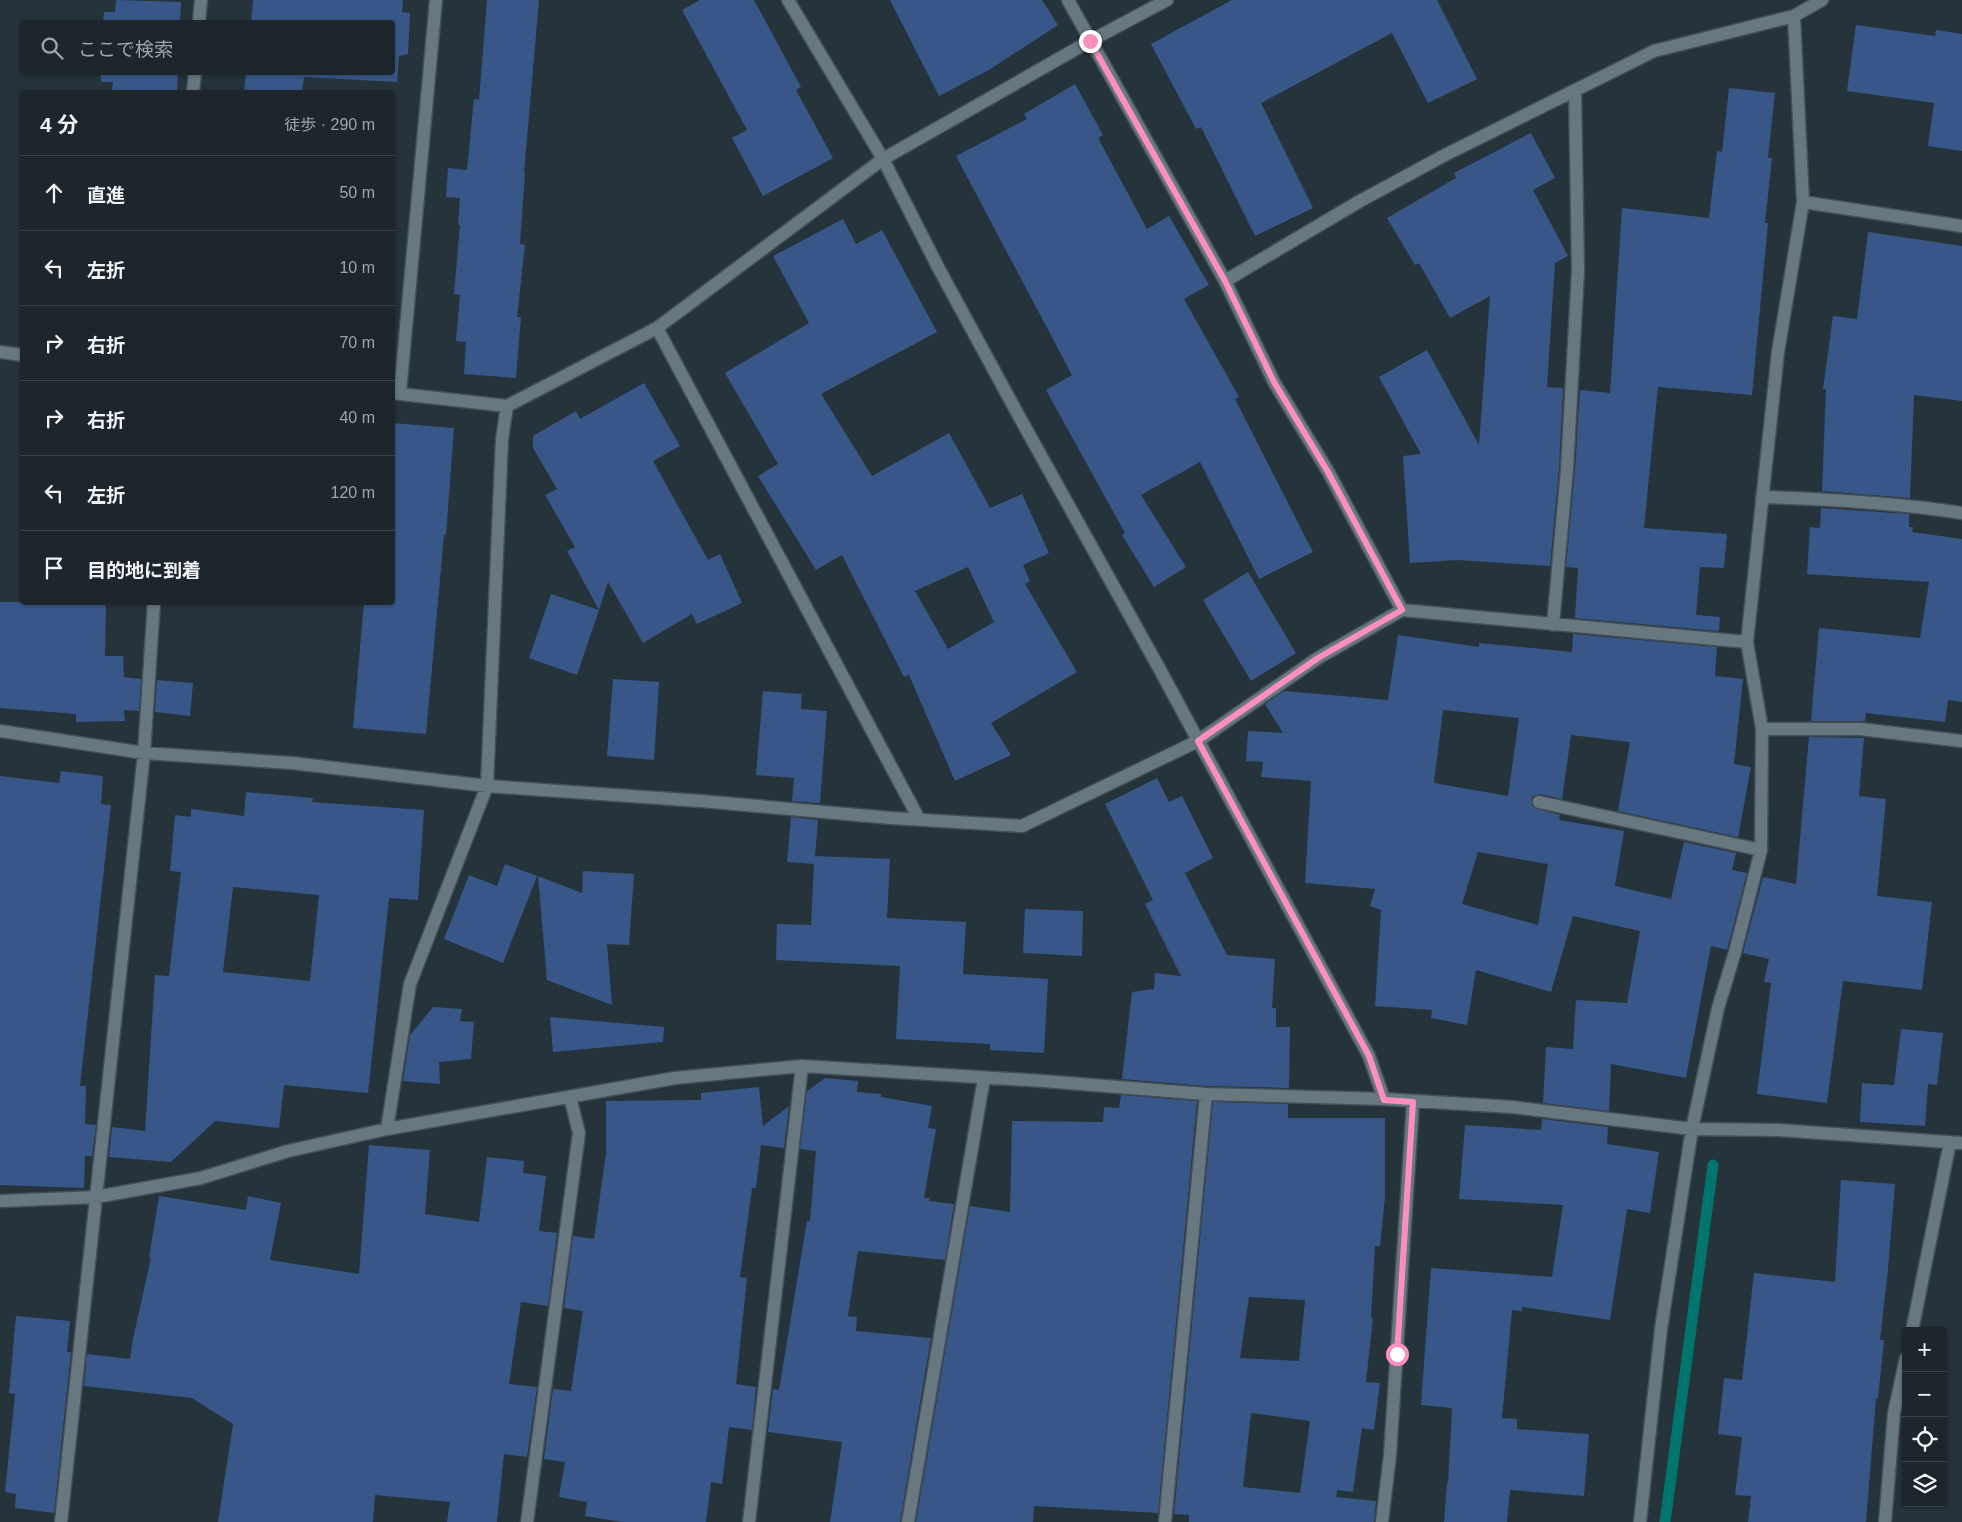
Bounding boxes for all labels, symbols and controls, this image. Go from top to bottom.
search box [20,20,395,75]
route end [1079,30,1102,53]
icon: search [38,34,66,62]
text: ここで検索 [78,39,173,60]
text: 4 分 [40,113,79,136]
text: 徒歩 · 290 m [284,116,375,133]
icon: ahead [40,179,68,207]
text: 50 m [339,184,375,201]
text: 直進 [87,185,125,206]
icon: left [40,254,68,282]
text: 10 m [339,259,375,276]
text: 左折 [87,260,125,281]
icon: right [40,329,68,357]
text: 70 m [339,334,375,351]
text: 右折 [87,335,125,356]
icon: right [40,404,68,432]
text: 40 m [339,409,375,426]
text: 右折 [87,410,125,431]
icon: left [40,479,68,507]
text: 120 m [331,484,375,501]
text: 左折 [87,485,125,506]
icon: arrive [40,554,68,582]
text: 目的地に到着 [87,560,201,581]
map controls [1902,1327,1947,1507]
button: + [1902,1327,1947,1372]
route start [1386,1343,1409,1366]
button: − [1902,1372,1947,1417]
button: locate [1902,1417,1947,1462]
button: layers [1902,1462,1947,1507]

